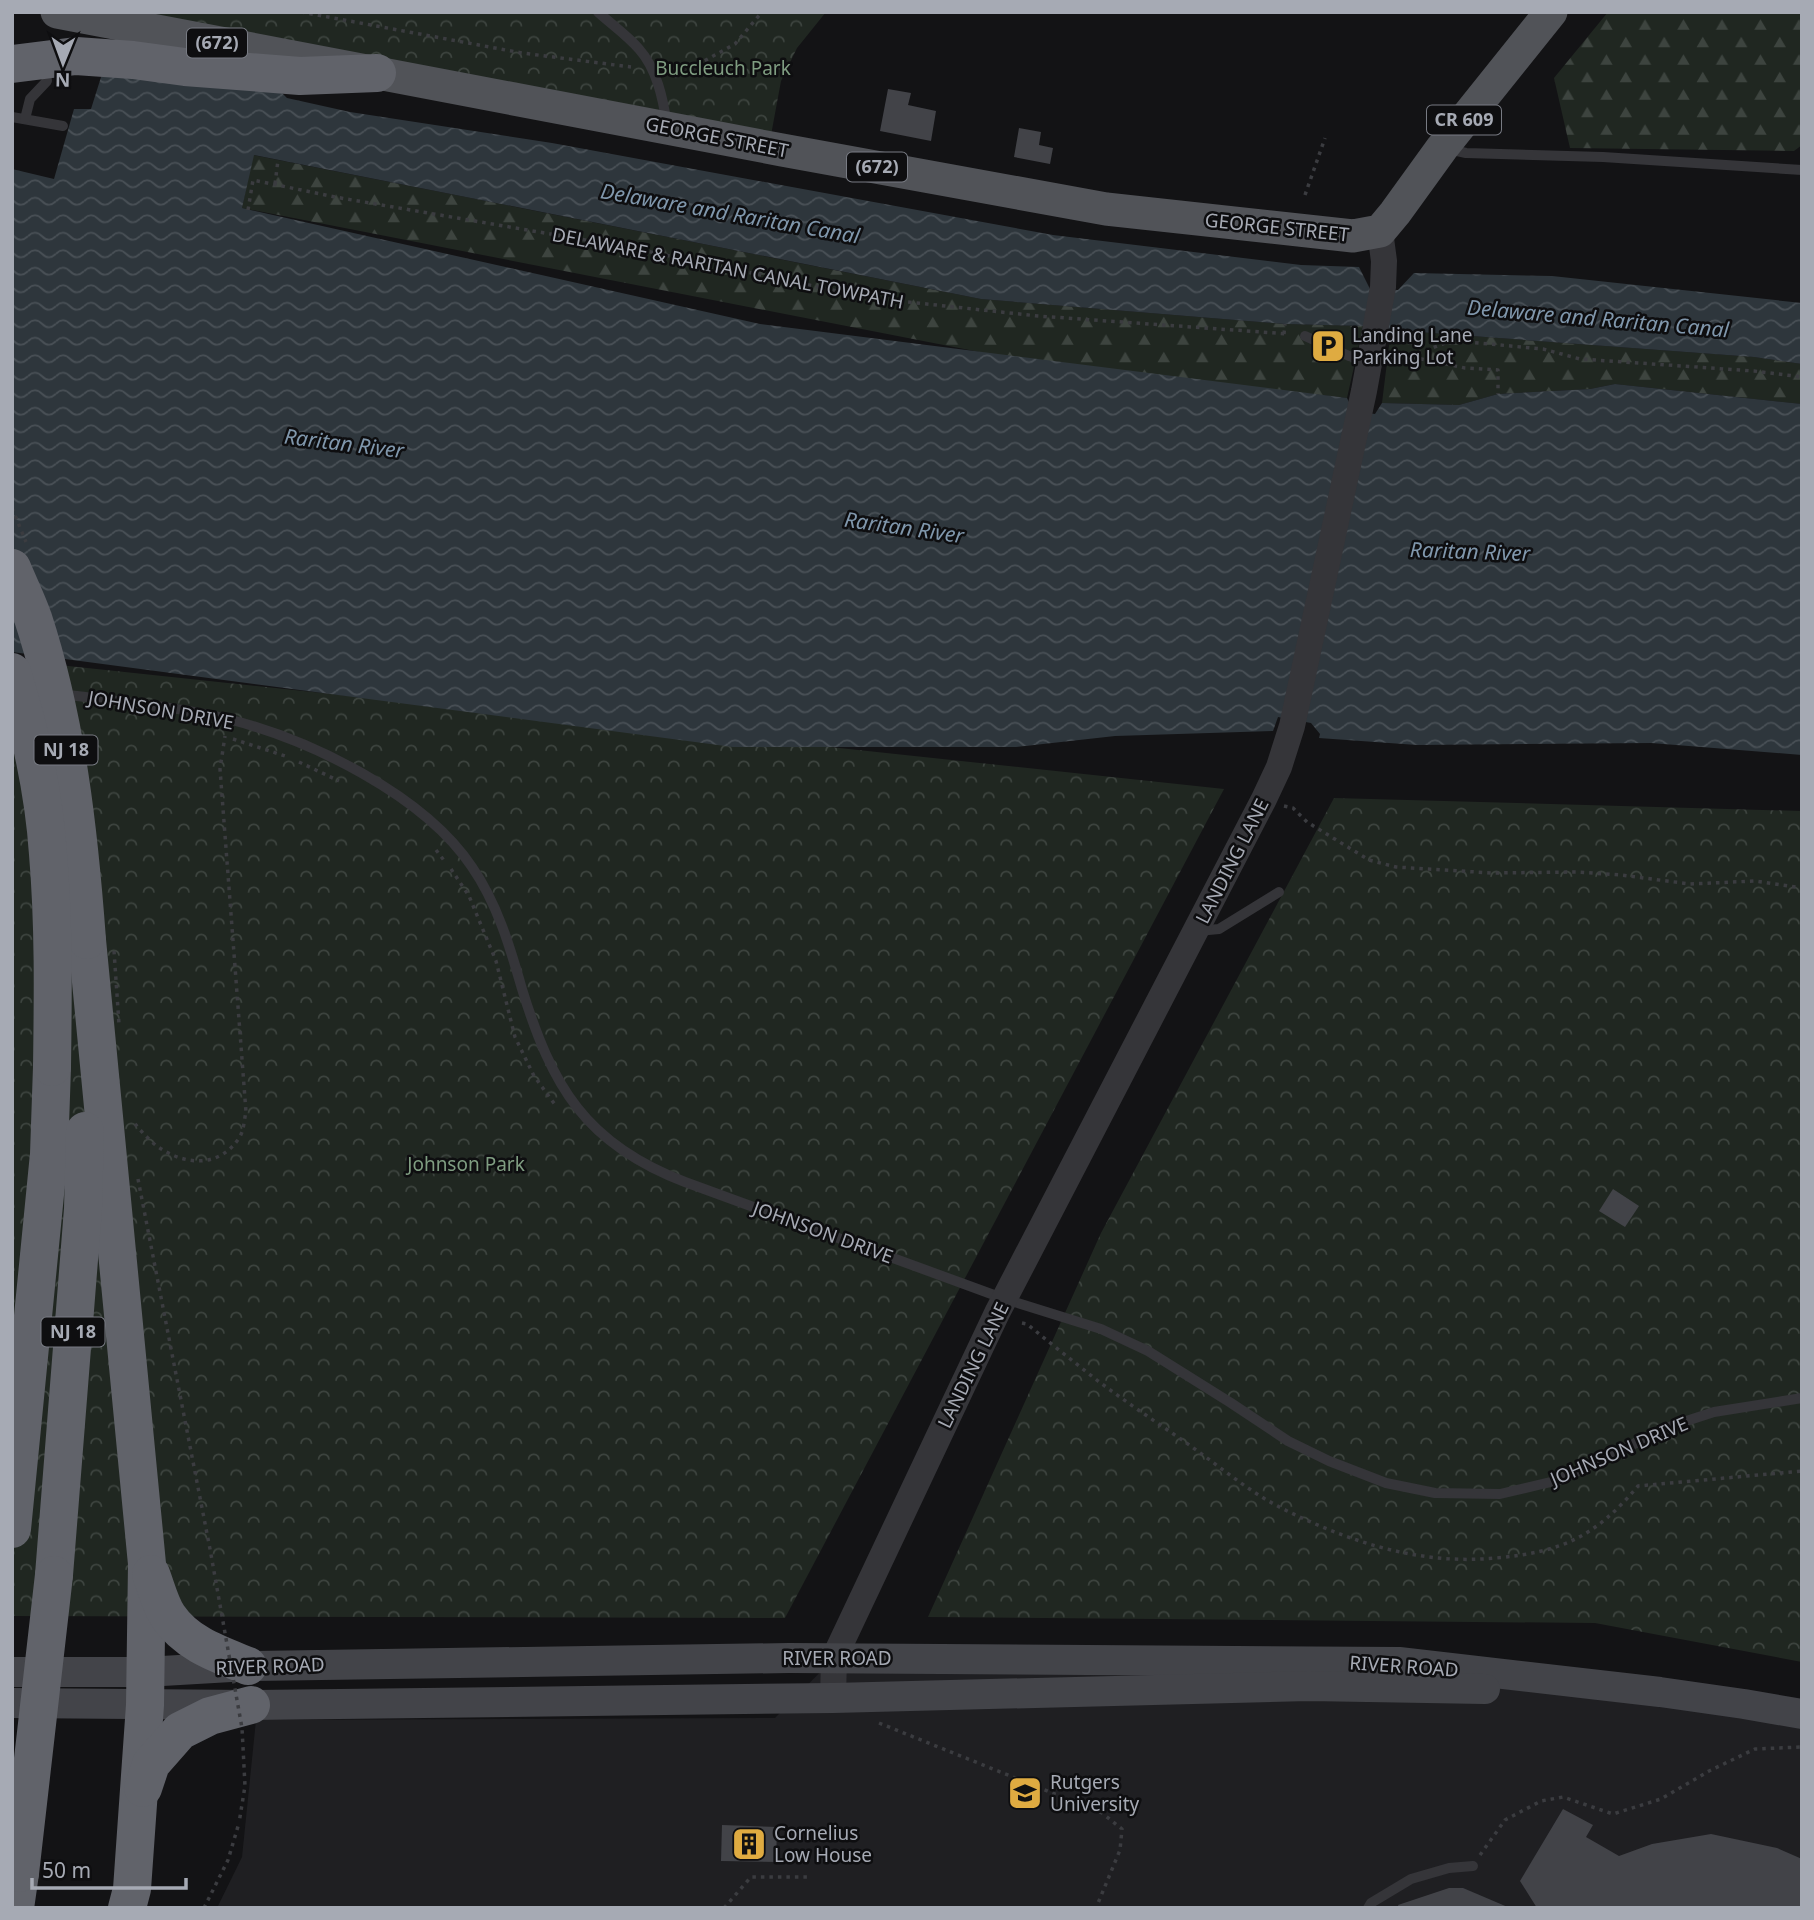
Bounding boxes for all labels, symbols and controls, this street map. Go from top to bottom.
north arrow [28,28,98,98]
road number: (672) [187,28,247,58]
park label: Buccleuch Park [655,55,791,81]
text: N [55,67,71,93]
road number: CR 609 [1427,106,1501,134]
street label: GEORGE STREET [643,110,791,164]
road number: (672) [847,152,907,182]
water label: Delaware and Raritan Canal [598,176,862,250]
street label: GEORGE STREET [1204,206,1351,248]
street label: DELAWARE & RARITAN CANAL TOWPATH [550,221,906,315]
water label: Delaware and Raritan Canal [1466,293,1731,343]
place label: Landing Lane Parking Lot [1352,322,1472,370]
parking icon: Landing Lane Parking Lot [1309,327,1347,365]
water label: Raritan River [283,422,407,464]
water label: Raritan River [843,505,967,549]
water label: Raritan River [1409,535,1532,567]
street label: JOHNSON DRIVE [84,684,236,736]
road number: NJ 18 [34,736,98,764]
street label: LANDING LANE [1189,794,1275,928]
park label: Johnson Park [405,1151,525,1177]
street label: JOHNSON DRIVE [747,1194,897,1269]
street label: LANDING LANE [931,1298,1015,1432]
road number: NJ 18 [42,1317,104,1346]
street label: JOHNSON DRIVE [1544,1410,1692,1493]
street label: RIVER ROAD [782,1645,892,1671]
street label: RIVER ROAD [1349,1649,1459,1683]
street label: RIVER ROAD [215,1651,325,1681]
place label: Rutgers University [1050,1769,1140,1817]
school or university icon: Rutgers University [1006,1774,1044,1812]
place label: Cornelius Low House [774,1820,872,1868]
building icon: Cornelius Low House [730,1825,768,1863]
scale bar [32,1846,186,1890]
text: 50 m [42,1856,91,1884]

